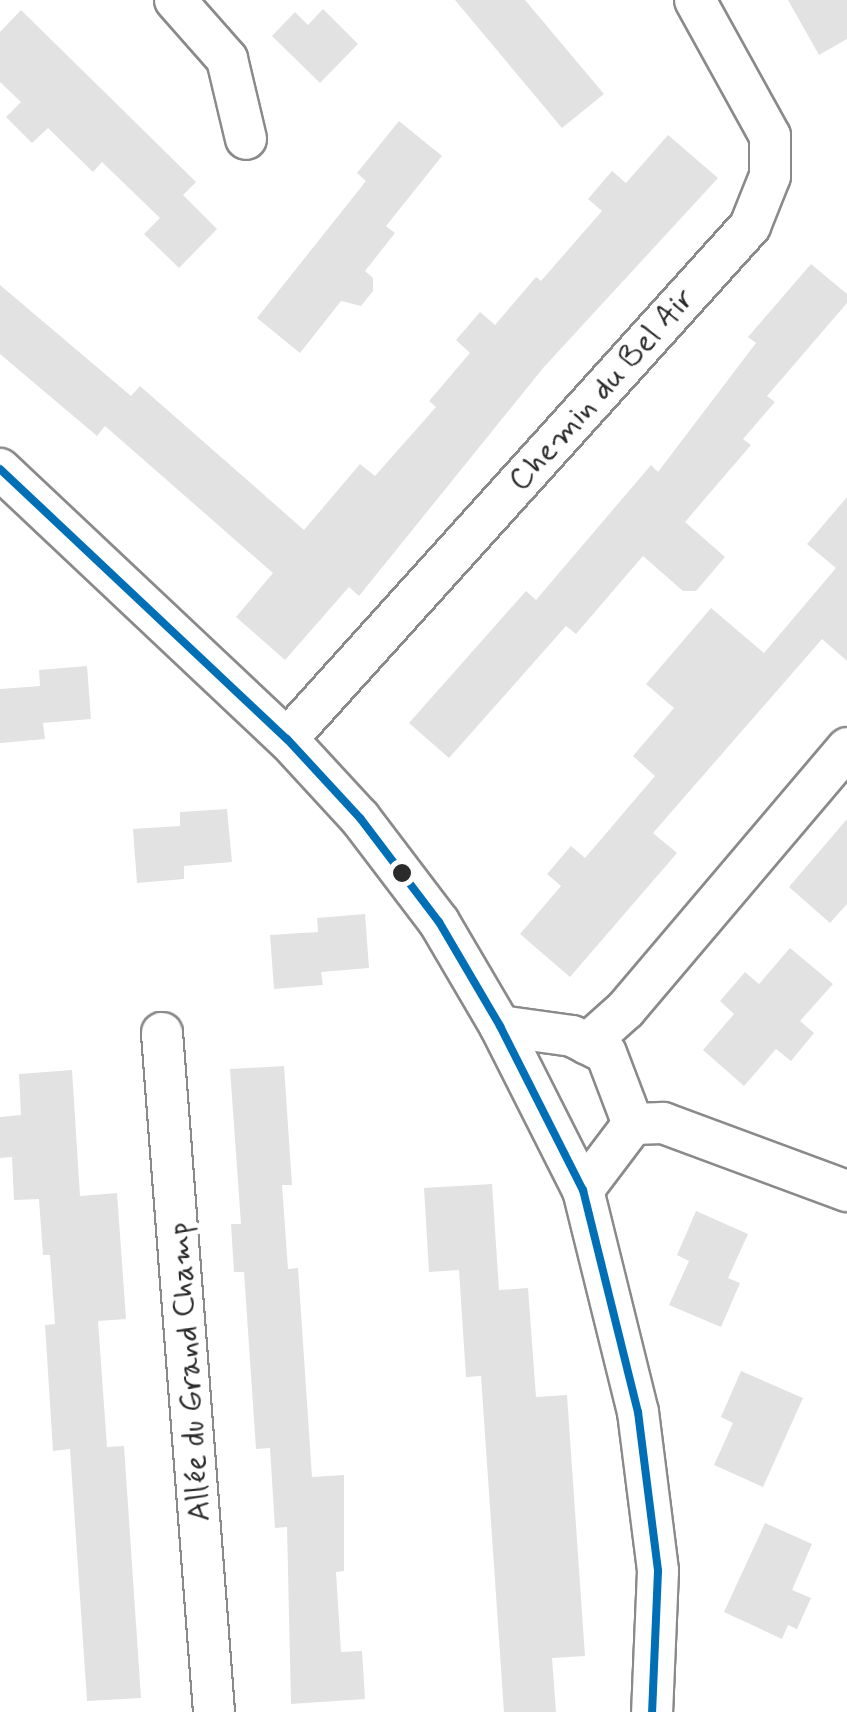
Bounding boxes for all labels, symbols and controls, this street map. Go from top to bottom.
street label: Chemin du Bel Air [502,282,702,498]
unlabelled marker [392,863,412,883]
street label: Allée du Grand Champ [160,1213,220,1531]

